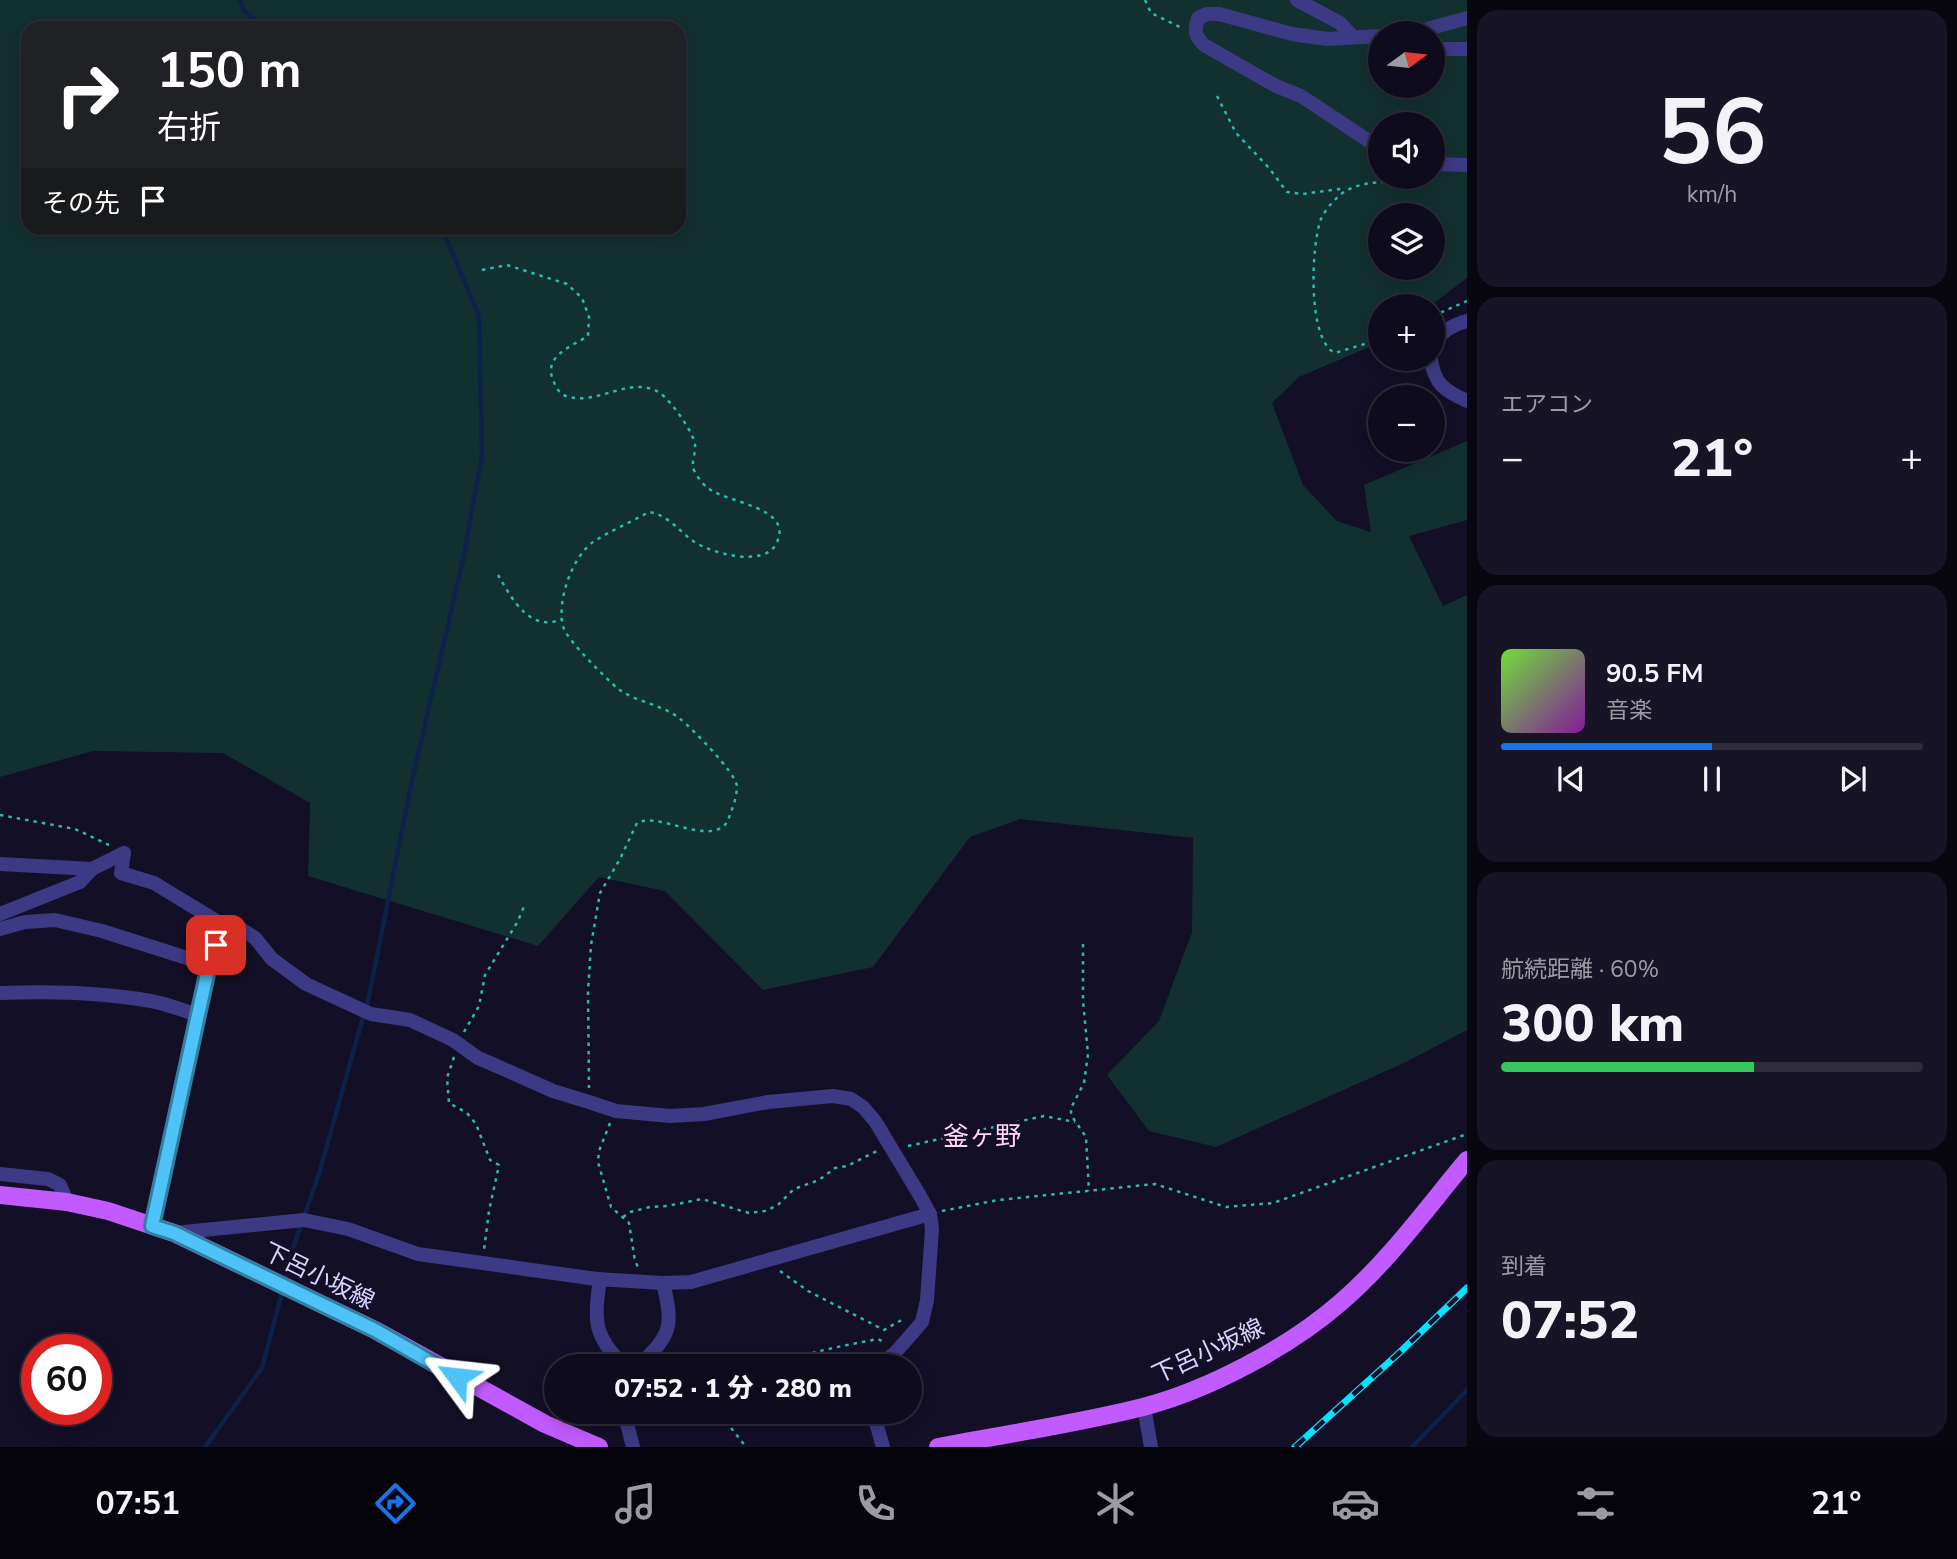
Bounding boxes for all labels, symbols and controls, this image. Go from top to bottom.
north arrow [1368,21,1446,98]
map controls [1368,21,1445,462]
text: 150 m [157,37,301,104]
icon: right [42,49,133,140]
text: 56 [1657,71,1767,195]
text: 右折 [157,106,221,149]
button: sound [1368,112,1445,189]
text: km/h [1687,179,1737,210]
icon: arrive [134,182,172,220]
text: その先 [42,186,120,221]
button: layers [1368,203,1445,280]
button: + [1368,294,1445,371]
button: − [1368,385,1445,462]
text: エアコン [1501,389,1593,420]
text: 21° [1671,423,1753,494]
text: − [1501,433,1524,484]
text: + [1900,433,1923,484]
text: 90.5 FM [1606,656,1703,691]
text: 音楽 [1606,695,1652,726]
icon: previous [1552,760,1590,798]
icon: pause [1693,760,1731,798]
icon: next [1834,760,1872,798]
pin [186,915,246,975]
icon: arrive [197,926,235,964]
text: 航続距離 · 60% [1501,954,1659,985]
text: 300 km [1501,988,1684,1059]
district label: 釜ヶ野 [943,1119,1021,1154]
street label: 下呂小坂線 [258,1235,380,1317]
text: 到着 [1501,1251,1547,1282]
text: 07:52 [1501,1285,1639,1356]
street label: 下呂小坂線 [1147,1311,1269,1391]
speed limit sign: 60 [21,1334,112,1425]
position arrow [420,1340,494,1414]
text: 07:52 · 1 分 · 280 m [614,1371,852,1406]
icon: directions [371,1479,420,1528]
icon: music [611,1479,660,1528]
icon: phone [851,1479,900,1528]
icon: climate [1091,1479,1140,1528]
icon: car [1331,1479,1380,1528]
icon: filters [1571,1479,1620,1528]
text: 07:51 [95,1482,180,1525]
text: 21° [1811,1482,1861,1525]

